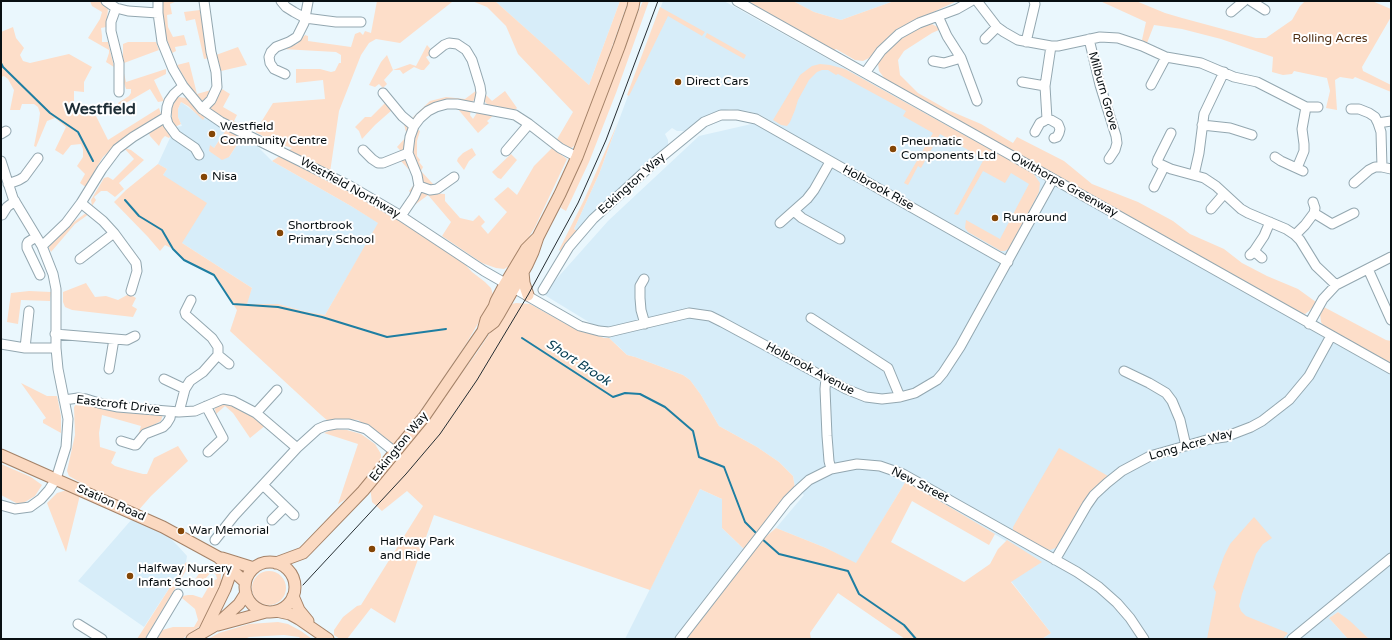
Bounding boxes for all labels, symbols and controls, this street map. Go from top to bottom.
park label: Rolling Acres [1293,32,1367,46]
street label: Milburn Grove [1085,50,1121,132]
place label: Direct Cars [686,75,749,89]
marker: Direct Cars [673,77,683,87]
district label: Westfield [64,100,136,120]
place label: Westfield Community Centre [220,120,327,148]
marker: Westfield Community Centre [207,129,217,139]
place label: Pneumatic Components Ltd [901,135,996,163]
marker: Pneumatic Components Ltd [888,144,898,154]
street label: Eckington Way [596,150,668,218]
street label: Owlthorpe Greenway [1008,150,1120,220]
street label: Westfield Northway [297,154,403,222]
street label: Holbrook Rise [840,162,916,214]
place label: Nisa [212,170,237,184]
marker: Nisa [199,172,209,182]
place label: Runaround [1003,211,1067,225]
marker: Runaround [990,213,1000,223]
place label: Shortbrook Primary School [288,219,374,247]
marker: Shortbrook Primary School [275,228,285,238]
water label: Short Brook [543,336,613,390]
street label: Holbrook Avenue [763,340,857,398]
street label: Eastcroft Drive [75,393,161,417]
street label: Eckington Way [367,409,431,485]
street label: Long Acre Way [1147,426,1235,464]
street label: New Street [889,464,951,506]
street label: Station Road [74,481,148,525]
place label: War Memorial [189,524,269,538]
marker: War Memorial [176,526,186,536]
place label: Halfway Park and Ride [380,535,455,563]
marker: Halfway Park and Ride [367,544,377,554]
place label: Halfway Nursery Infant School [138,562,232,590]
marker: Halfway Nursery Infant School [125,571,135,581]

